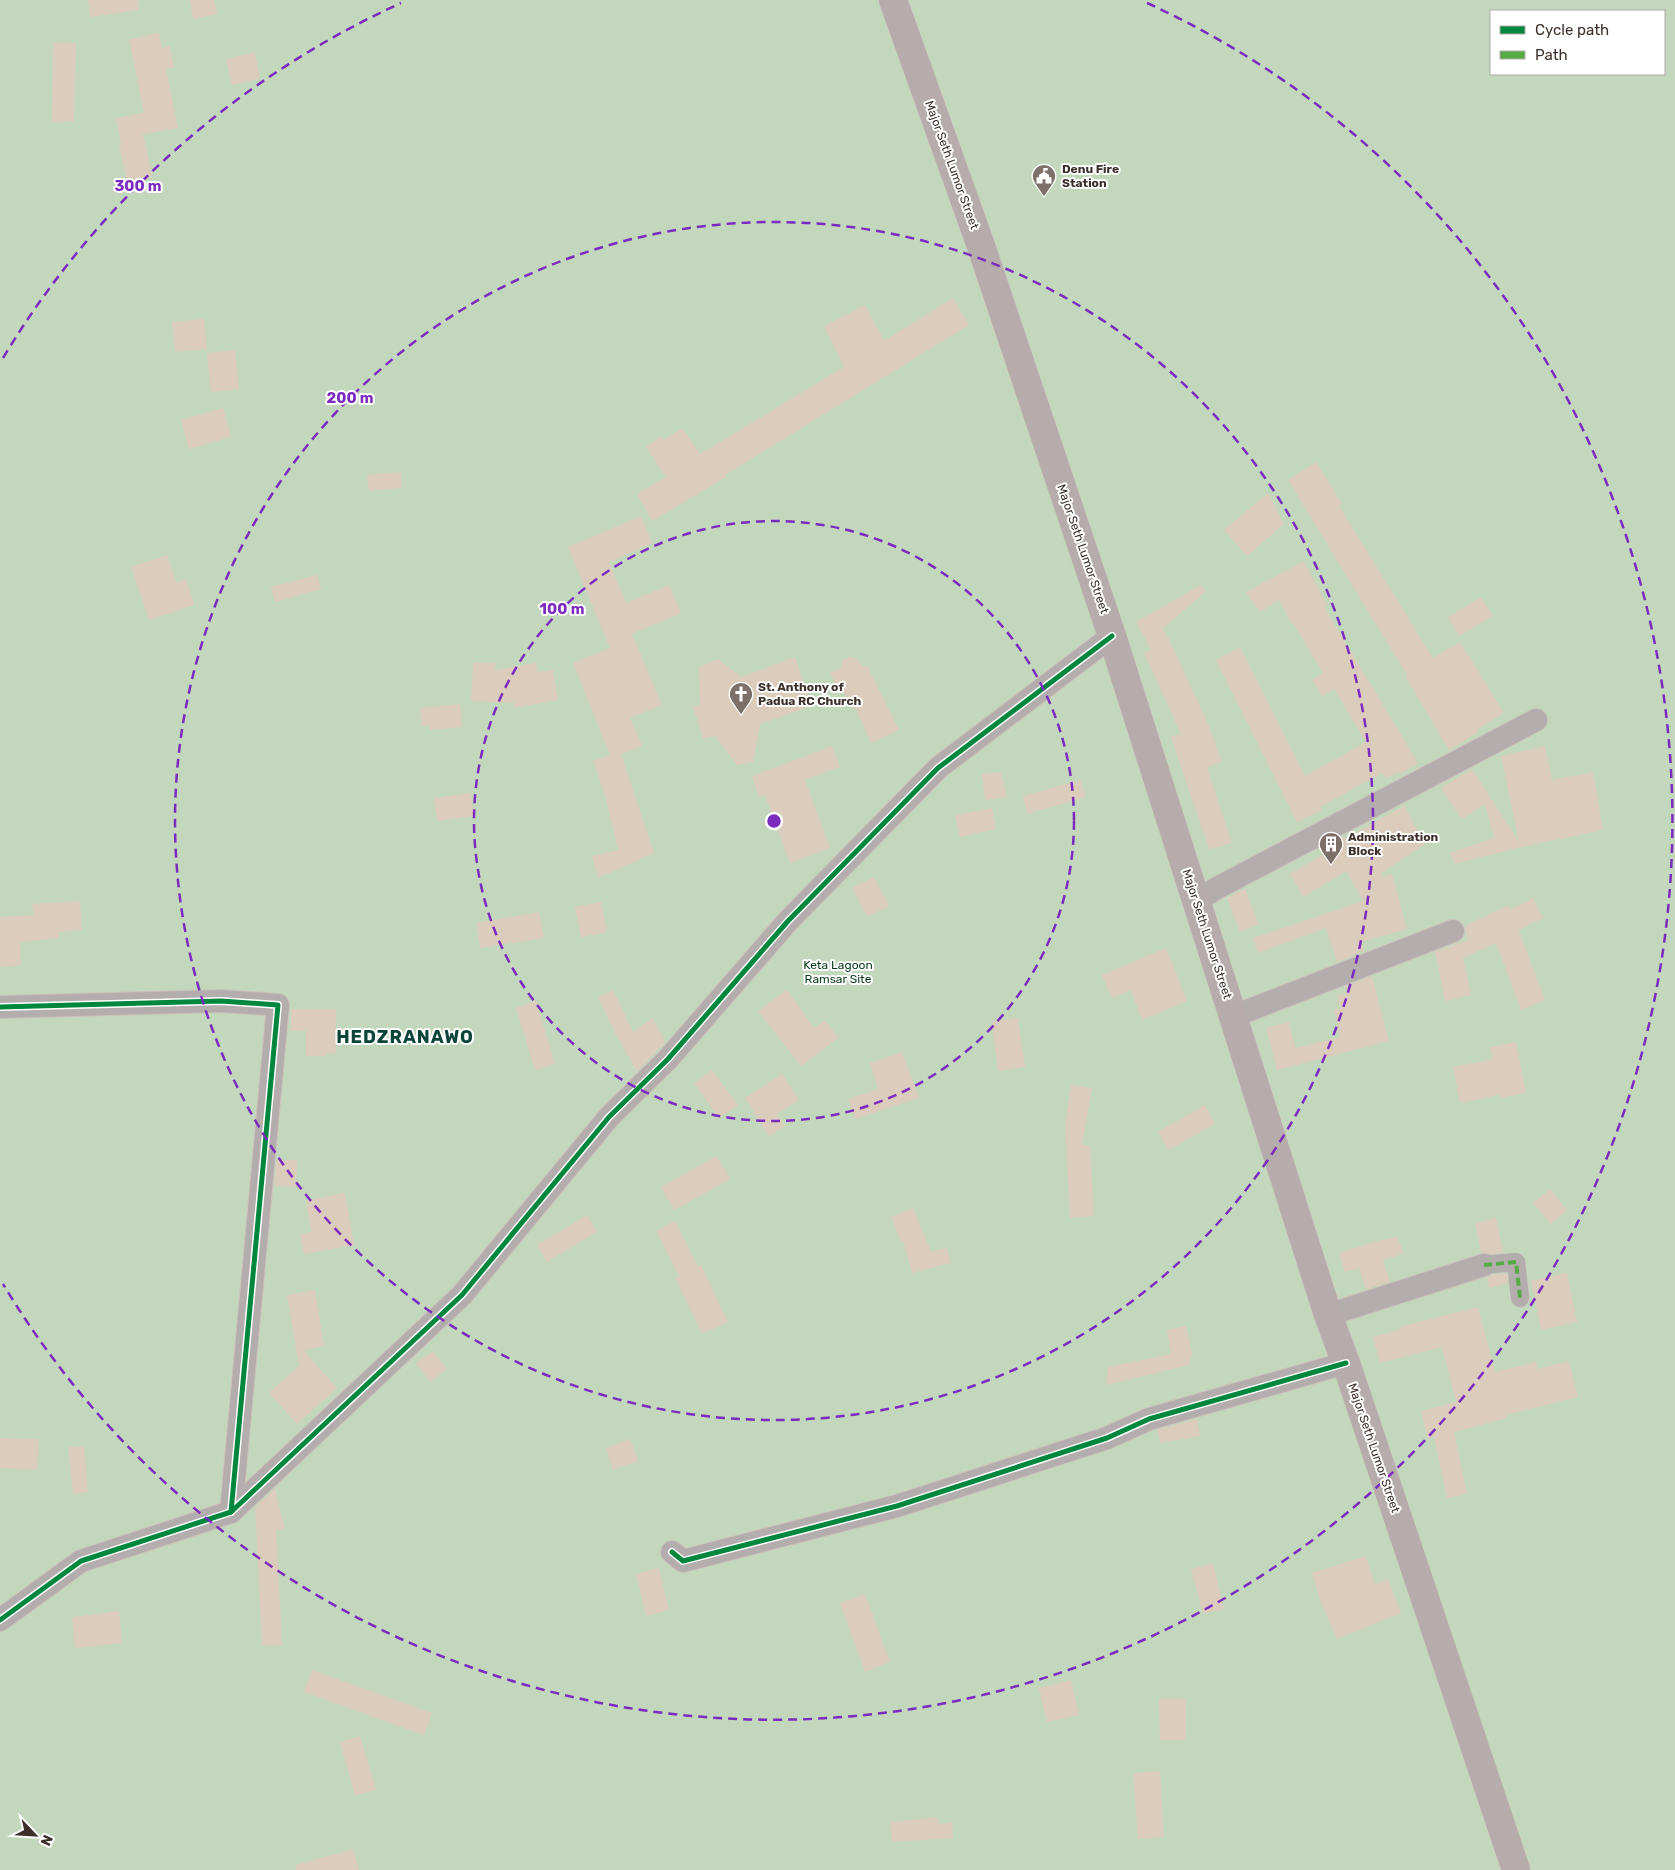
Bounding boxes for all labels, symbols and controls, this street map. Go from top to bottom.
legend [1490,10,1665,75]
text: Cycle path [1535,21,1609,39]
text: Path [1535,46,1568,64]
street label: Major Seth Lumor Street [922,99,982,231]
place label: Denu Fire Station [1062,162,1119,190]
public building icon: Denu Fire Station [1031,163,1057,197]
text: 300 m [114,177,162,195]
text: 200 m [326,389,374,407]
street label: Major Seth Lumor Street [1054,483,1112,616]
text: 100 m [540,600,584,618]
place label: St. Anthony of Padua RC Church [758,680,862,708]
church icon: St. Anthony of Padua RC Church [728,681,754,715]
centre of rings [765,812,783,830]
place label: Administration Block [1348,830,1439,858]
building icon: Administration Block [1318,831,1344,865]
street label: Major Seth Lumor Street [1179,867,1235,1001]
park label: Keta Lagoon Ramsar Site [803,958,873,986]
district label: HEDZRANAWO [336,1026,474,1048]
street label: Major Seth Lumor Street [1345,1382,1403,1515]
north arrow [10,1810,60,1860]
text: N [36,1832,56,1848]

